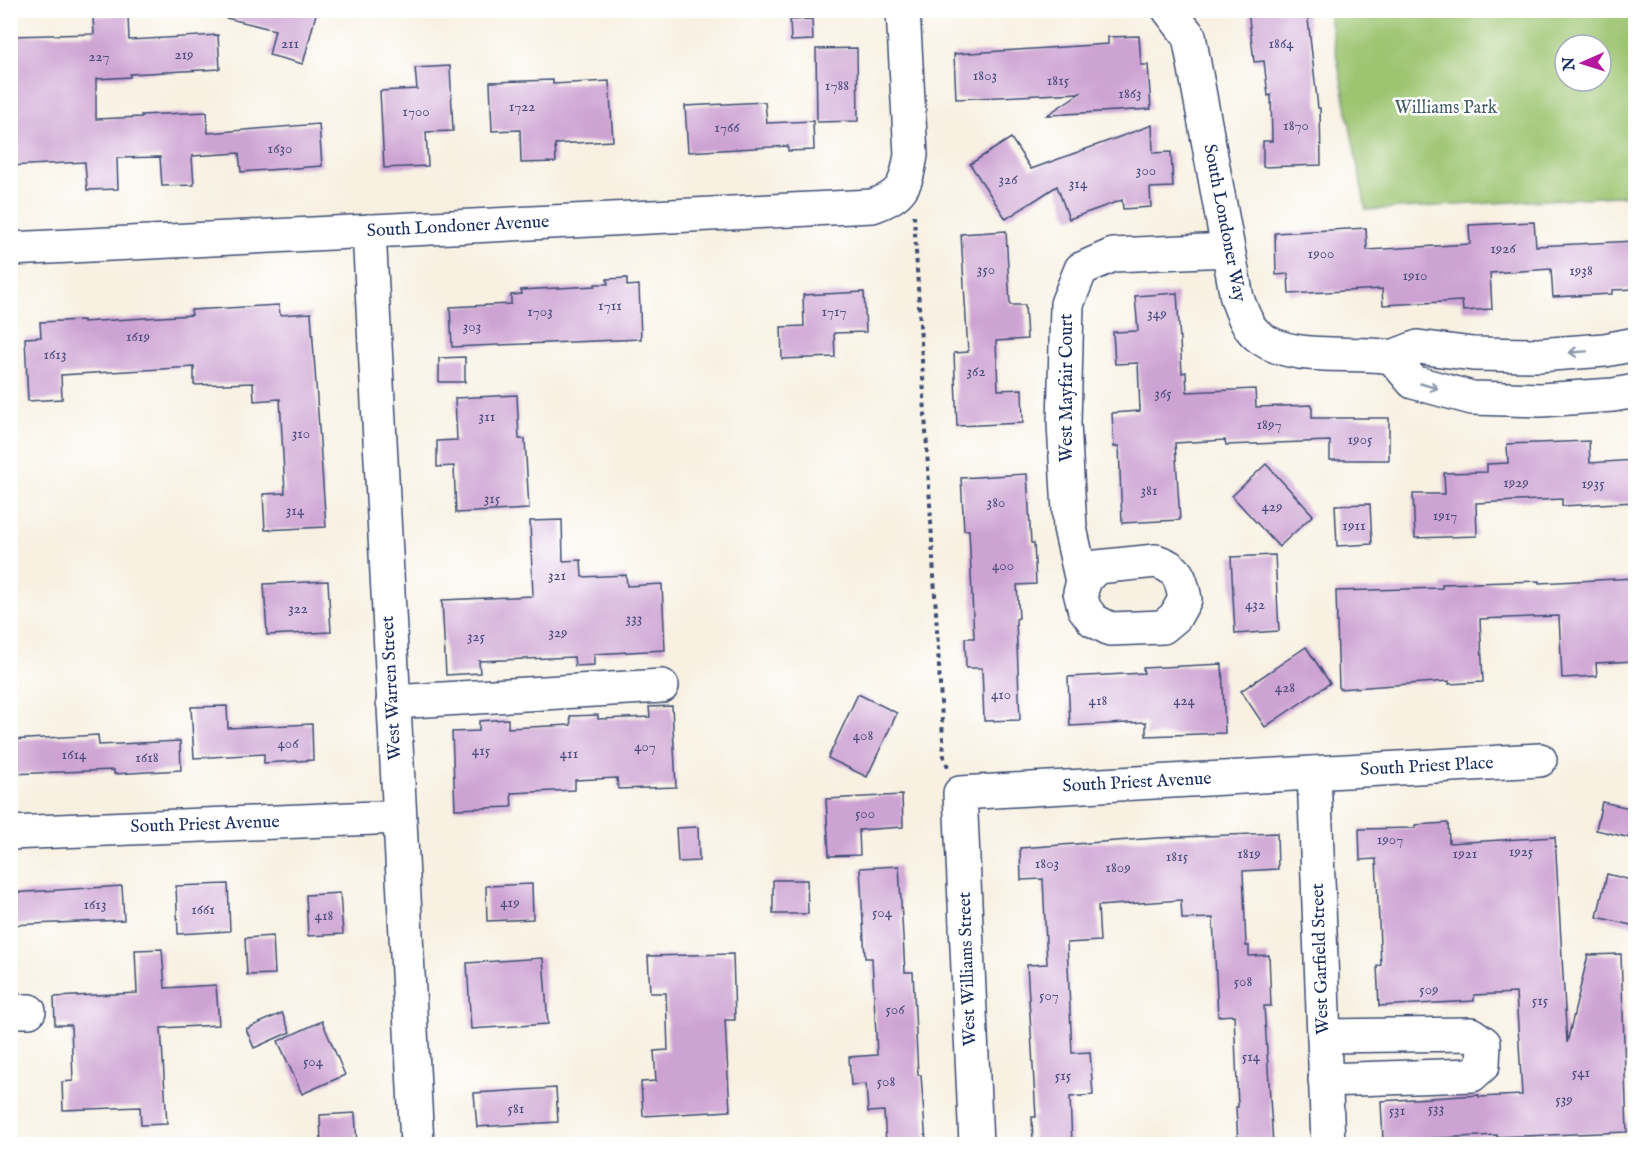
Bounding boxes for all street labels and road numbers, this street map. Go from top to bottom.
street label: South Londoner Way [1197,142,1251,304]
street label: South Londoner Avenue [366,211,550,243]
street label: West Mayfair Court [1056,314,1079,462]
street label: West Warren Street [377,615,407,761]
street label: South Priest Place [1360,752,1494,782]
street label: South Priest Avenue [1062,768,1212,798]
street label: South Priest Avenue [130,811,280,839]
street label: West Garfield Street [1307,883,1335,1035]
street label: West Williams Street [954,892,982,1046]

